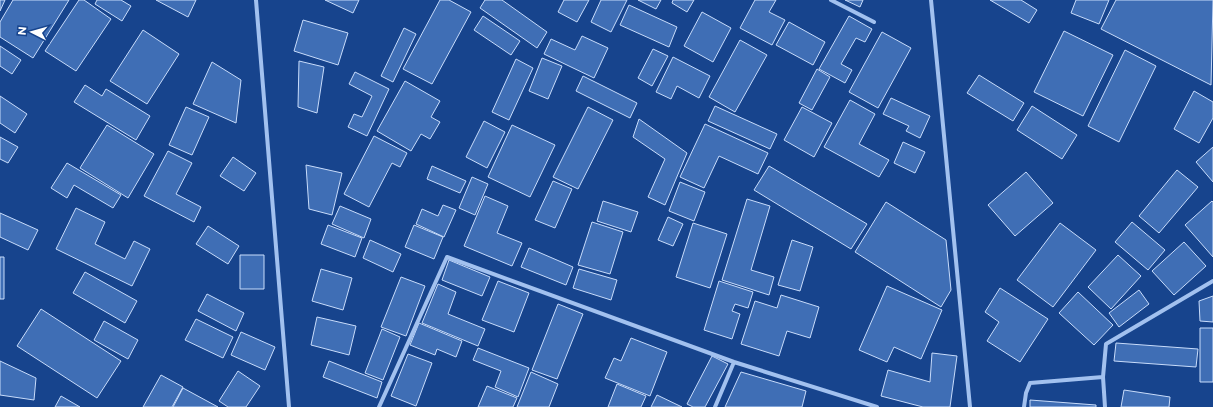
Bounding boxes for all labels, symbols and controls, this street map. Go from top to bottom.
north arrow [12,12,52,52]
text: N [15,26,29,36]

